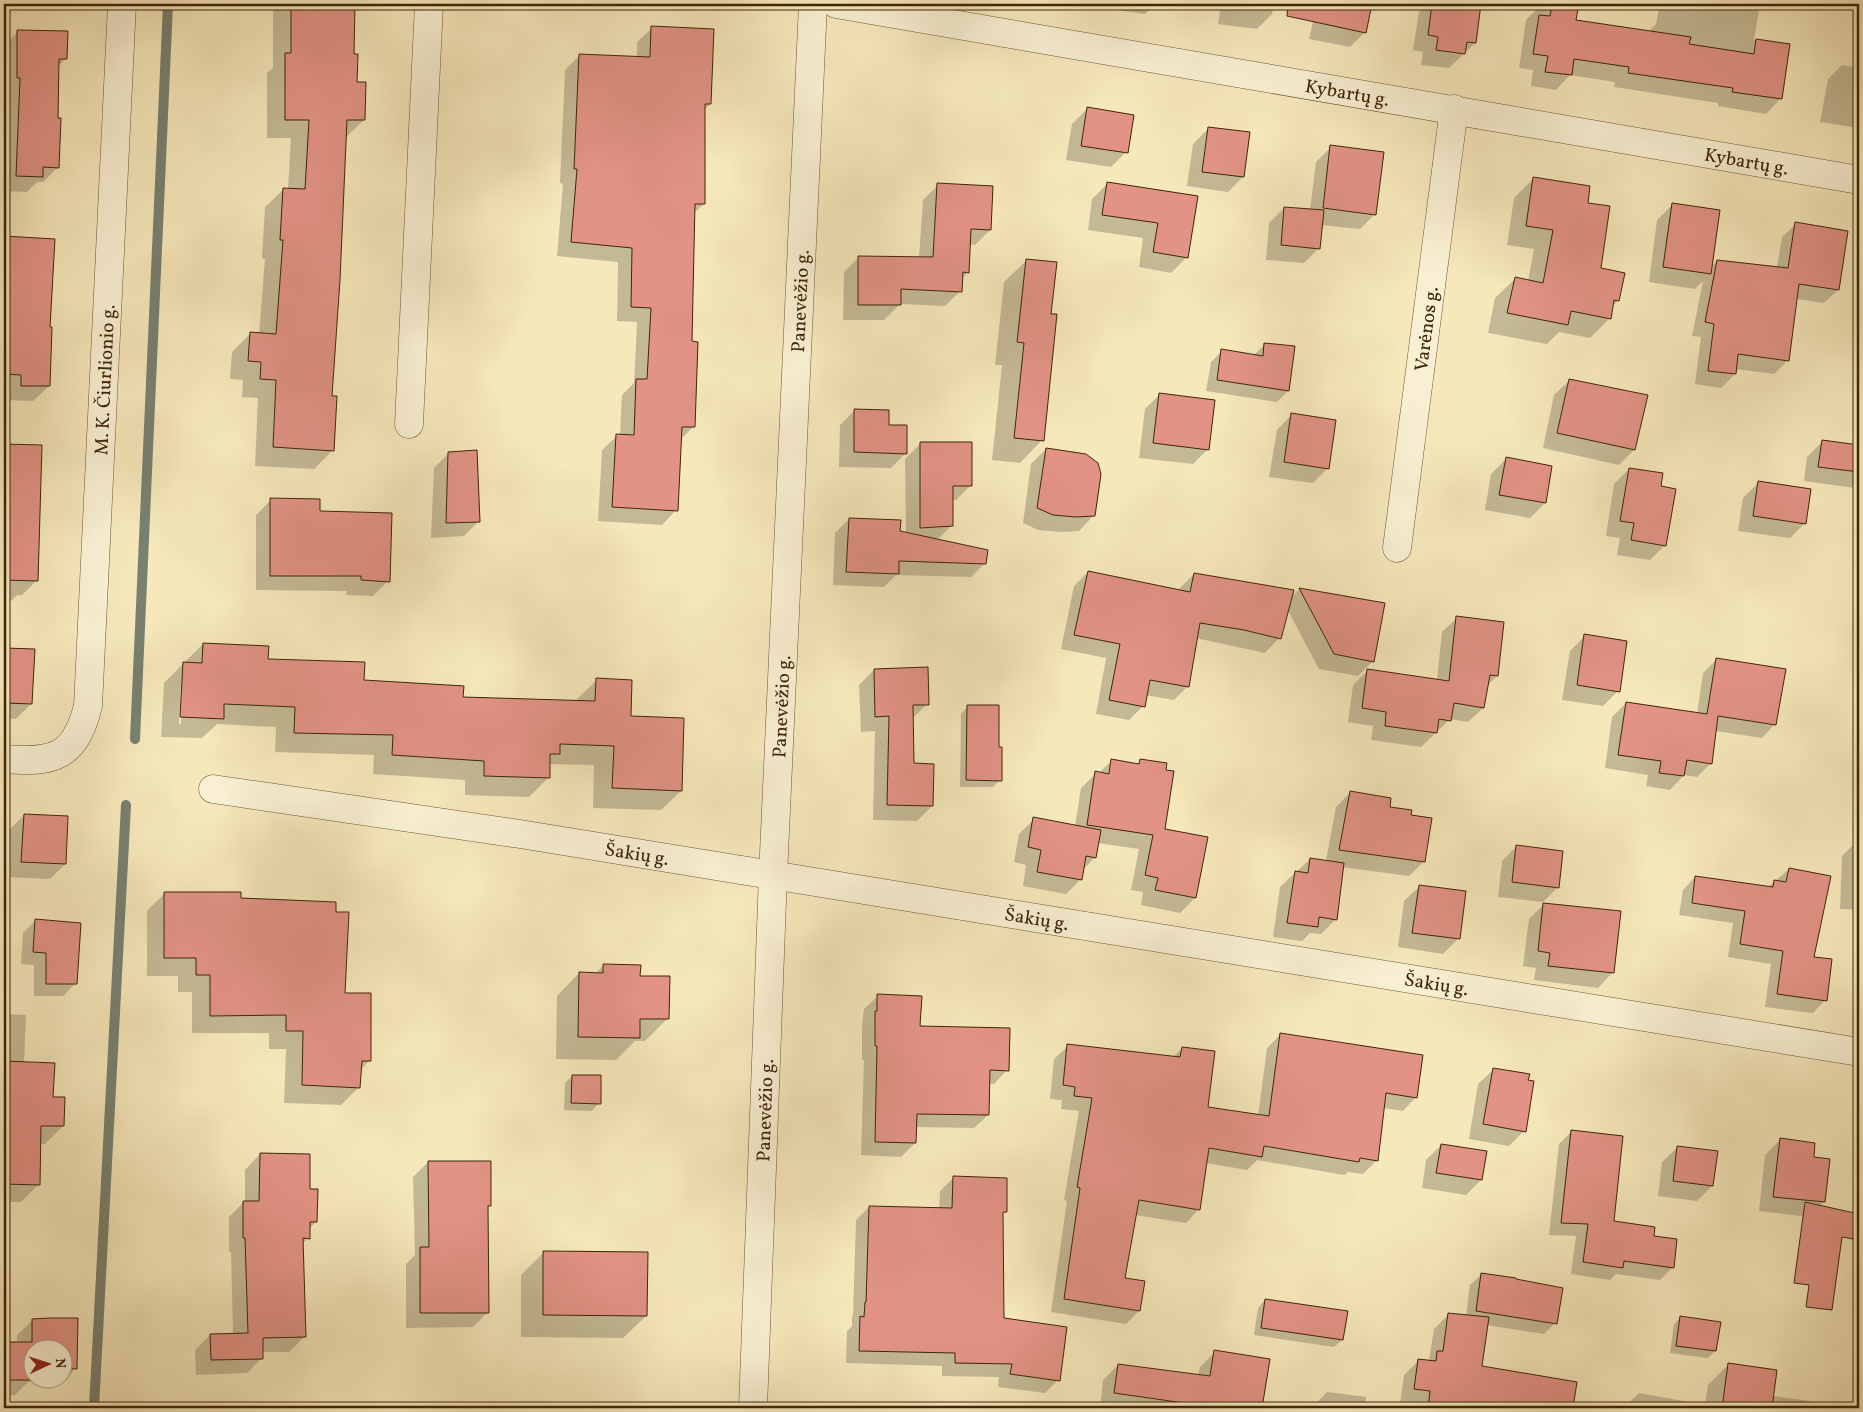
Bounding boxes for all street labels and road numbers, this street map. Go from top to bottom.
street label: Kybartų g. [1303,74,1391,114]
street label: Kybartų g. [1702,143,1790,183]
street label: Panevėžio g. [786,249,817,353]
street label: Varėnos g. [1409,285,1446,373]
street label: M. K. Čiurlionio g. [89,304,122,456]
street label: Panevėžio g. [767,655,798,759]
street label: Šakių g. [603,837,671,873]
street label: Šakių g. [1003,902,1071,938]
street label: Šakių g. [1402,967,1470,1003]
street label: Panevėžio g. [751,1058,781,1162]

